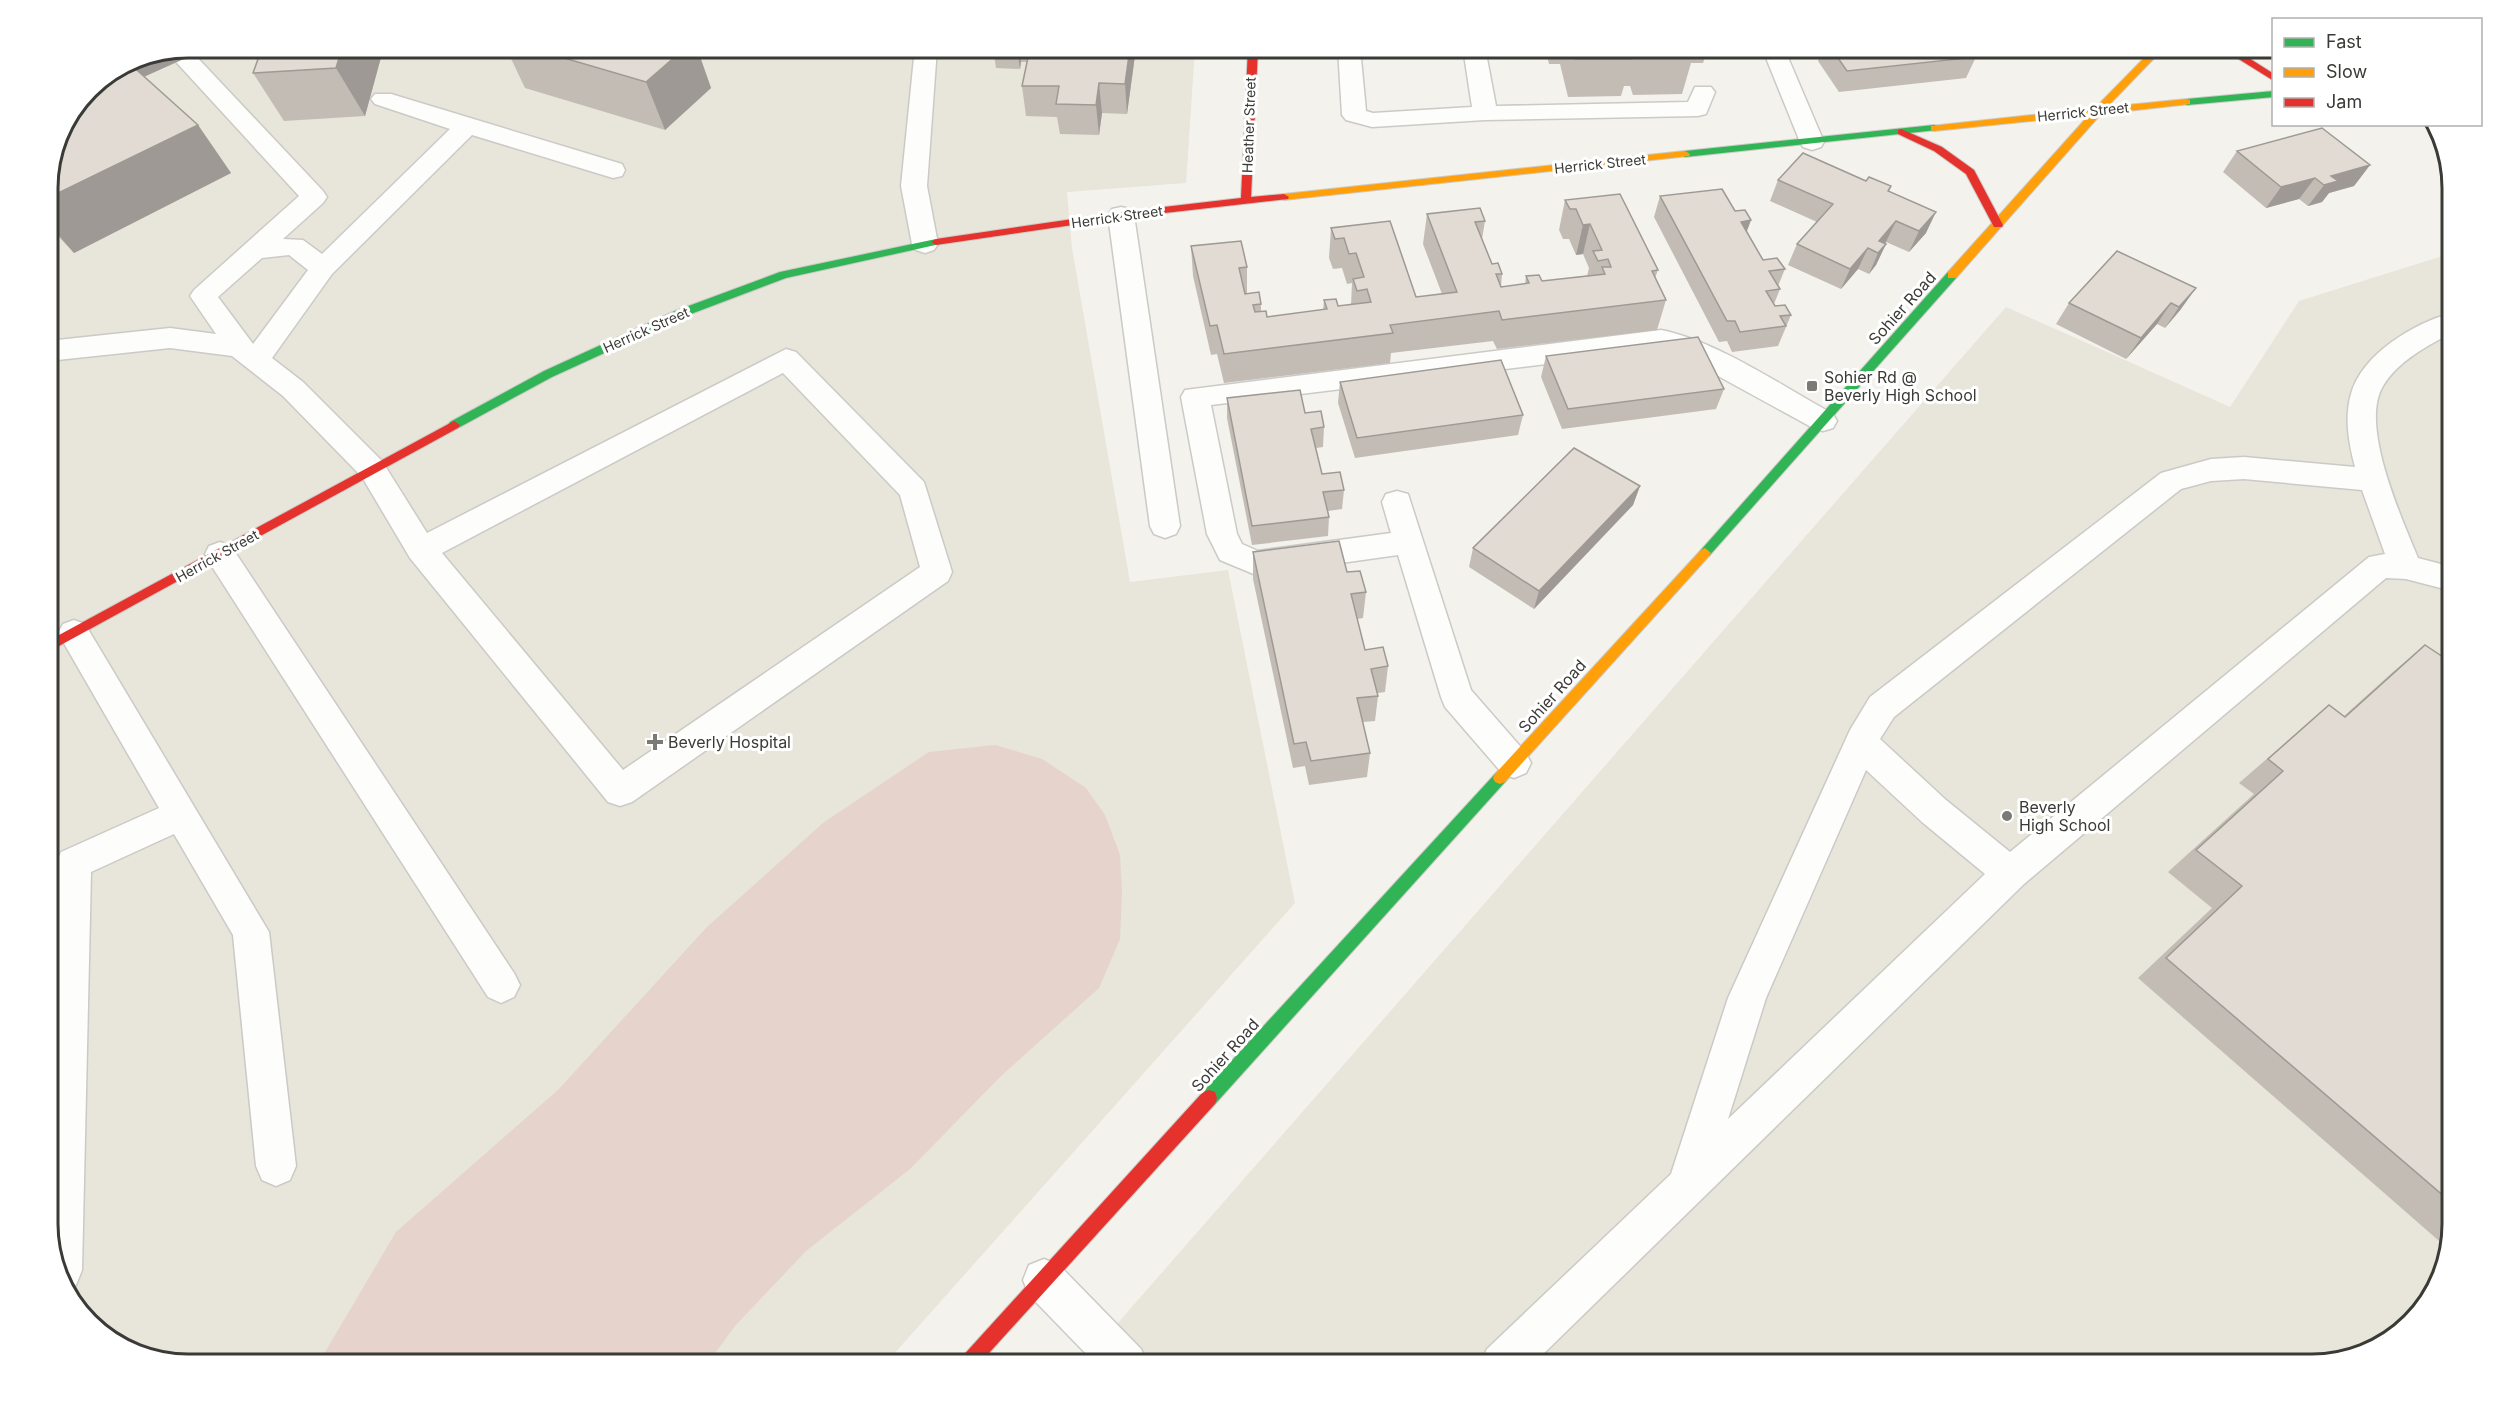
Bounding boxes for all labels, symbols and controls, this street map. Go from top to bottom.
legend [2272,18,2482,126]
text: Fast [2326,31,2362,52]
text: Slow [2326,61,2367,82]
street label: Heather Street [1238,76,1259,173]
text: Jam [2326,91,2362,112]
street label: Herrick Street [2036,98,2130,125]
street label: Herrick Street [1553,150,1647,177]
street label: Herrick Street [1070,202,1164,231]
street label: Sohier Road [1864,267,1940,349]
street label: Herrick Street [600,303,692,356]
place label: Sohier Rd @ Beverly High School [1824,367,1977,405]
marker: Sohier Rd @ Beverly High School [1805,379,1819,393]
street label: Herrick Street [172,526,262,585]
street label: Sohier Road [1514,655,1590,737]
place label: Beverly Hospital [668,732,791,752]
marker: Beverly Hospital [646,733,664,751]
place label: Beverly High School [2019,797,2110,835]
marker: Beverly High School [2000,809,2014,823]
street label: Sohier Road [1187,1014,1263,1096]

